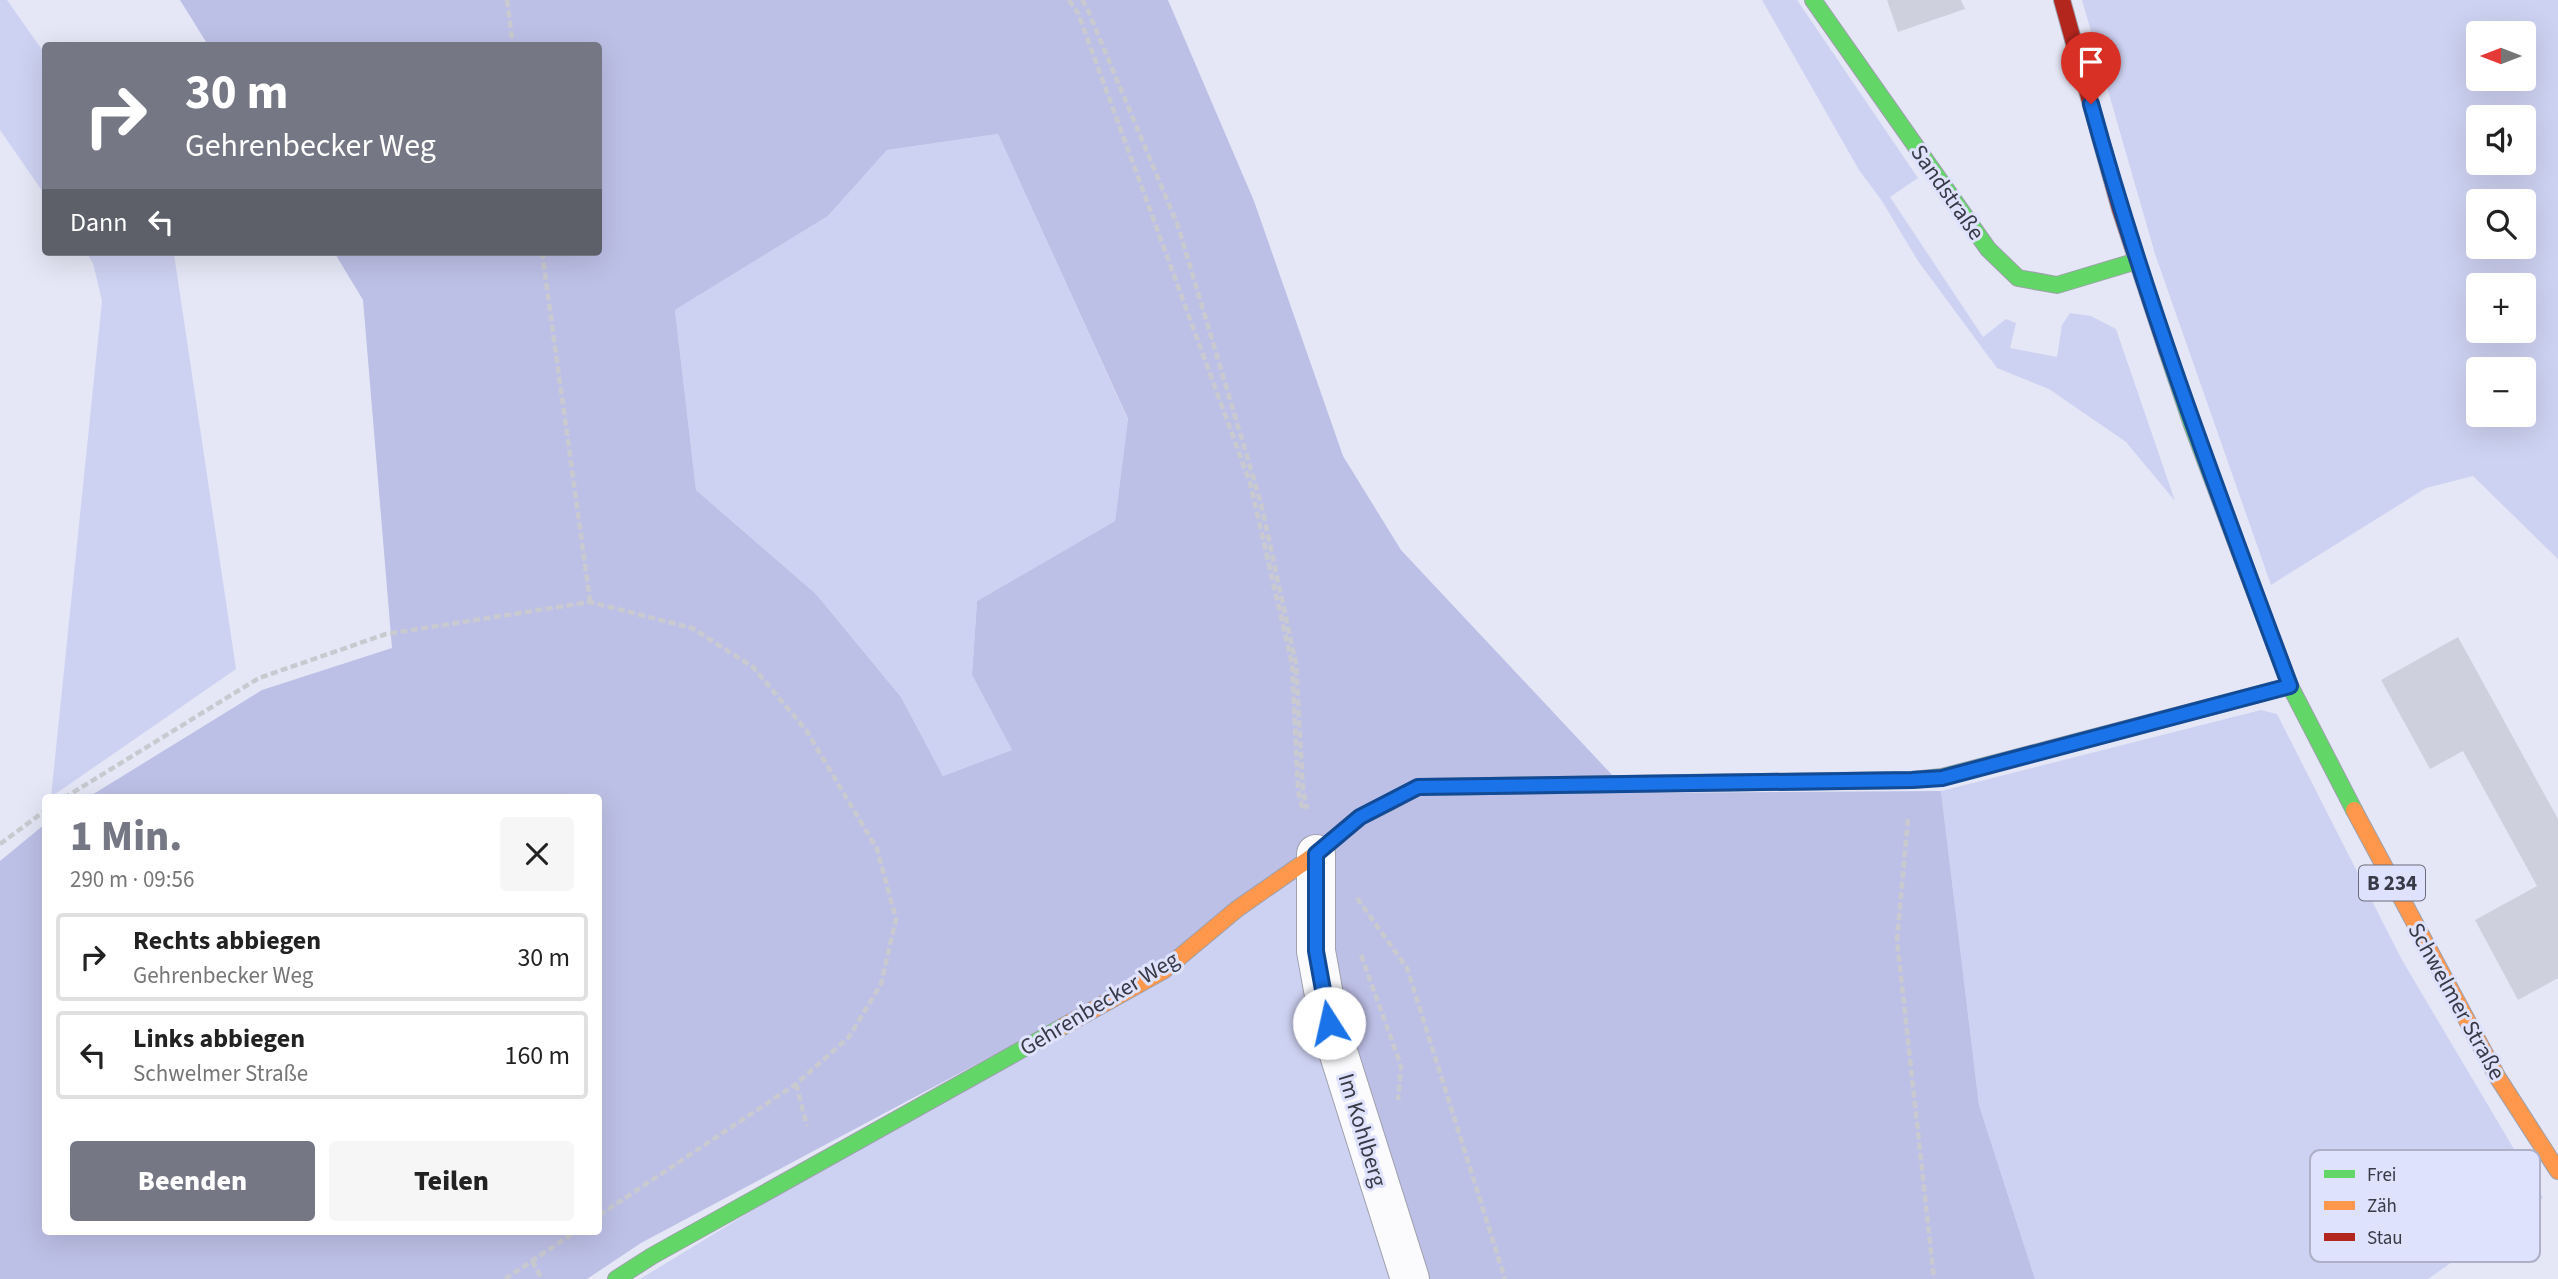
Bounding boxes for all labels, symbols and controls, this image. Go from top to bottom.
north arrow [2466,21,2536,91]
map controls [2466,21,2536,427]
pin [2061,32,2121,104]
icon: arrive [2072,43,2110,81]
text: 30 m [185,58,289,128]
icon: right [70,70,161,161]
button: sound [2466,105,2536,175]
text: Gehrenbecker Weg [185,123,436,169]
street label: Sandstraße [1903,138,1993,247]
button: search [2466,189,2536,259]
icon: left [142,203,180,241]
text: Dann [70,204,128,241]
button: + [2466,273,2536,343]
button: − [2466,357,2536,427]
text: 1 Min. [70,807,182,867]
button: close [500,817,574,891]
text: 290 m · 09:56 [70,863,194,896]
road number: B 234 [2359,866,2425,900]
street label: Schwelmer Straße [2400,917,2513,1086]
text: Rechts abbiegen [133,922,321,959]
icon: right [74,938,112,976]
text: 30 m [517,939,570,976]
street label: Gehrenbecker Weg [1013,943,1185,1064]
text: Gehrenbecker Weg [133,959,313,992]
position arrow [1292,986,1366,1060]
text: Links abbiegen [133,1020,305,1057]
icon: left [74,1036,112,1074]
text: 160 m [504,1037,570,1074]
text: Schwelmer Straße [133,1057,308,1090]
street label: Im Kohlberg [1330,1069,1396,1191]
button: Beenden [70,1141,315,1221]
button: Teilen [329,1141,574,1221]
legend [2310,1150,2540,1262]
text: Frei [2367,1162,2397,1189]
text: Zäh [2367,1193,2397,1220]
text: Stau [2367,1225,2403,1252]

